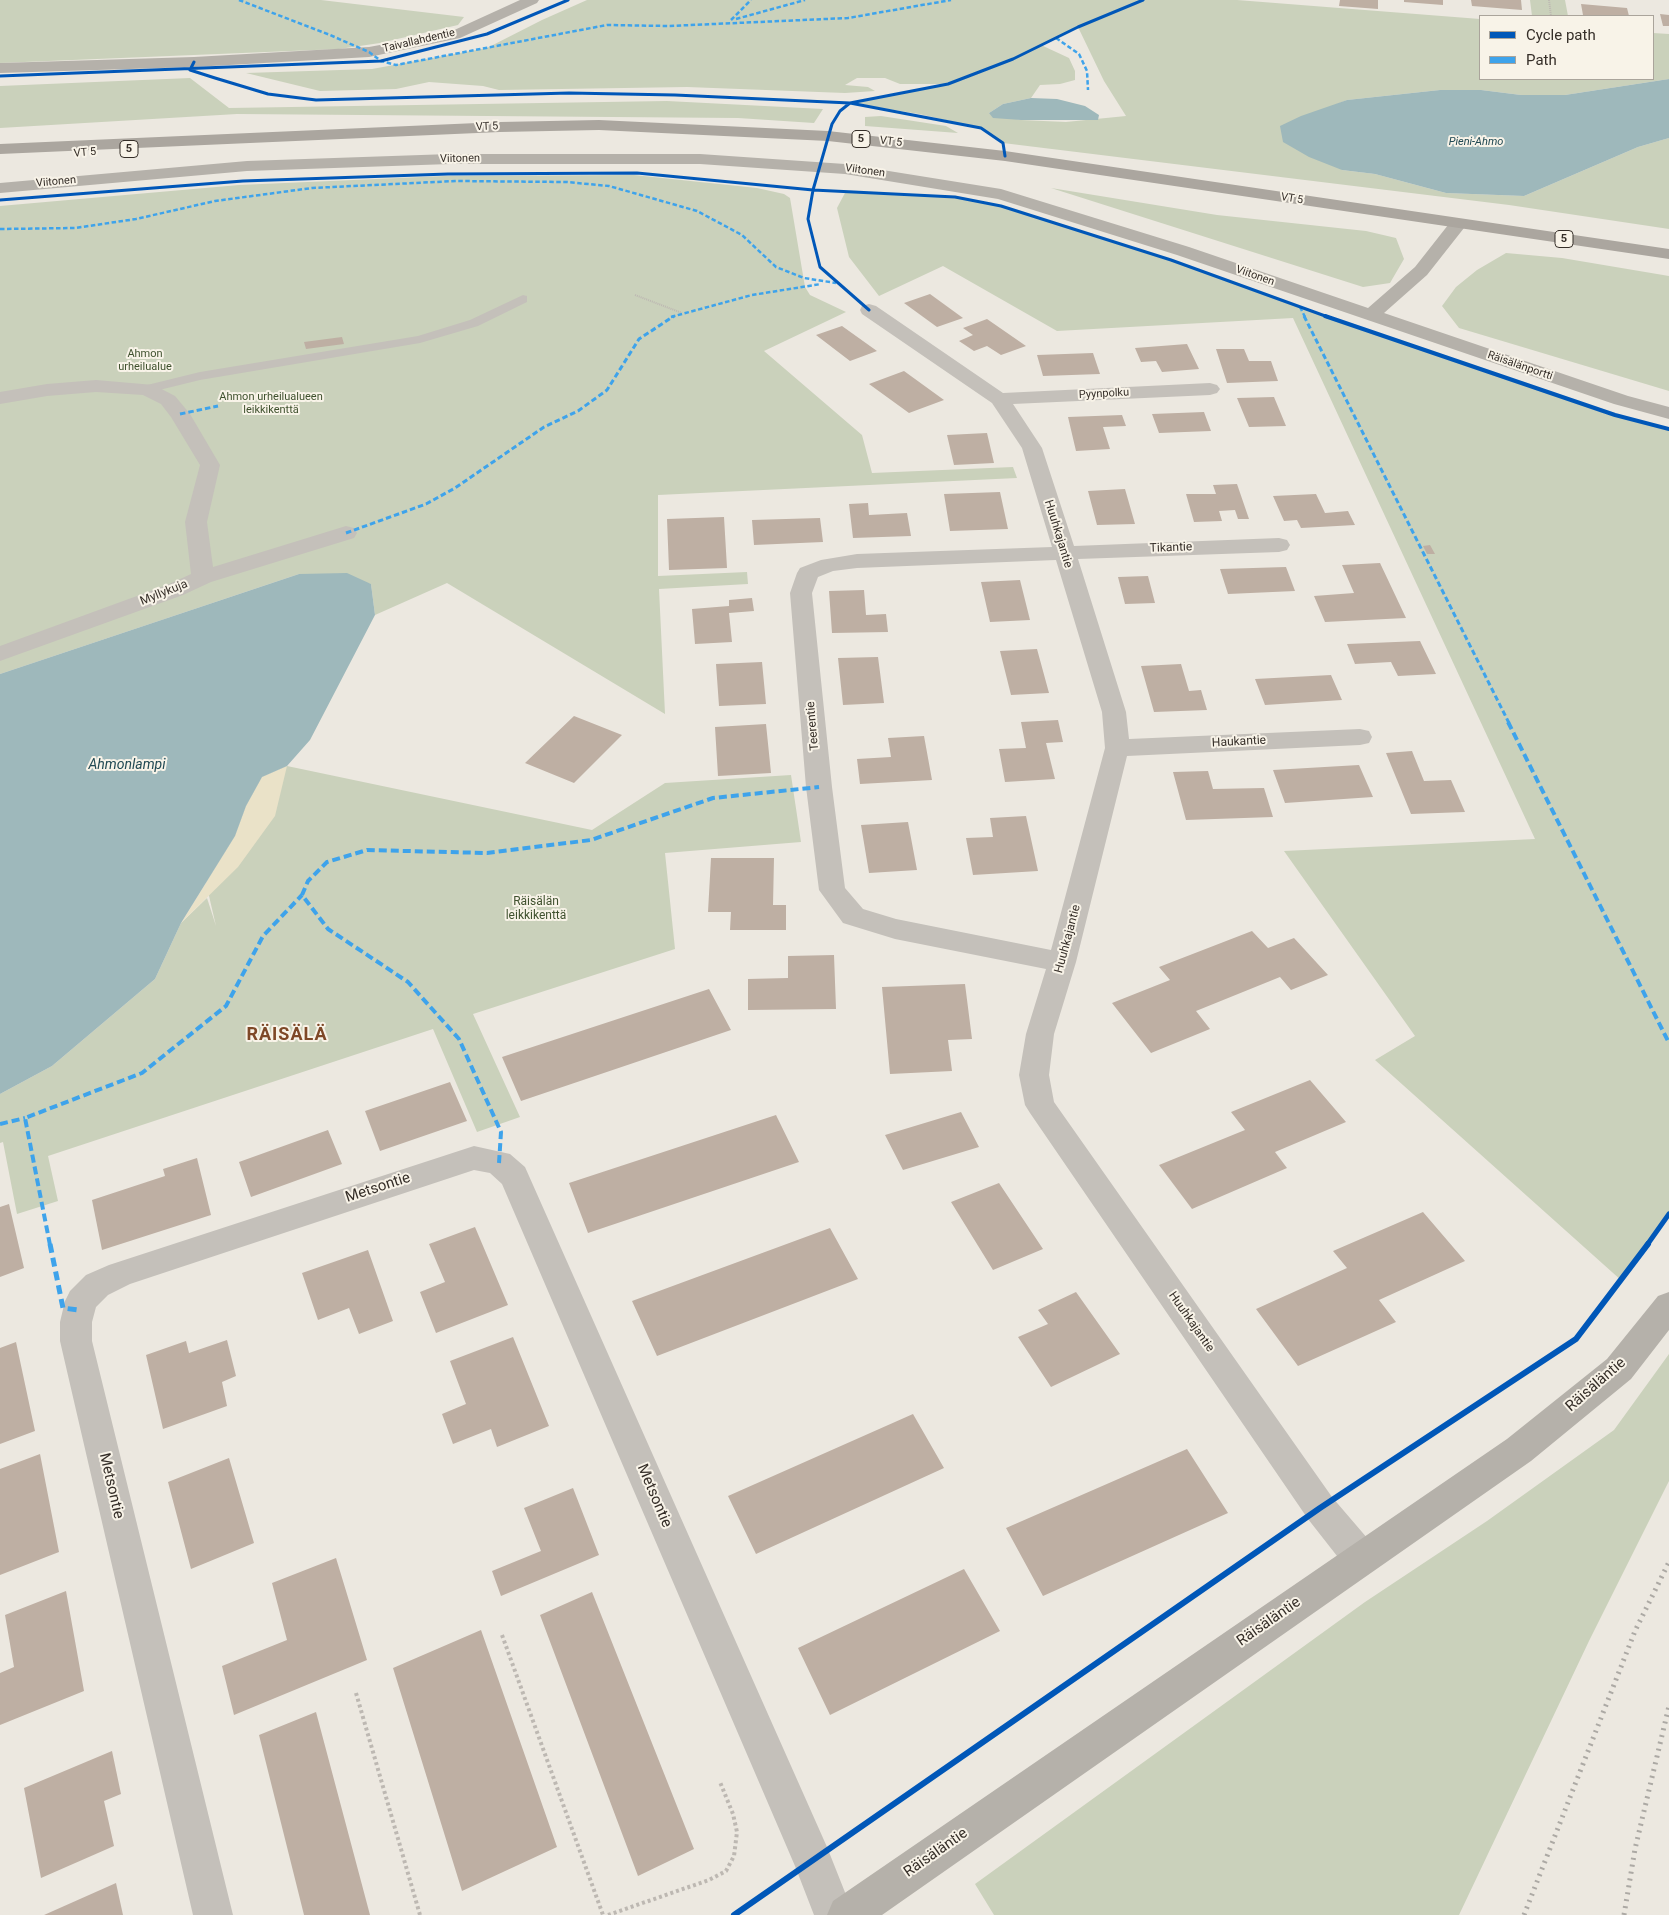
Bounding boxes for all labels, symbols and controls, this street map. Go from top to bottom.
legend [1479,15,1654,80]
street label: Taivallahdentie [382,26,456,56]
text: Cycle path [1526,26,1596,44]
text: Path [1526,51,1557,69]
street label: VT 5 [475,120,499,134]
road number: 5 [852,130,870,148]
street label: VT 5 [879,134,903,150]
water label: Pieni-Ahmo [1449,135,1503,149]
road number: 5 [120,140,138,158]
street label: VT 5 [73,145,97,161]
street label: Viitonen [440,152,480,166]
street label: Viitonen [844,162,886,180]
street label: Viitonen [35,174,77,190]
street label: VT 5 [1280,191,1304,207]
road number: 5 [1555,230,1573,248]
street label: Viitonen [1234,263,1276,289]
park label: Ahmon urheilualue [118,347,172,373]
street label: Räisälänportti [1486,349,1554,383]
street label: Pyynpolku [1079,386,1129,402]
park label: Ahmon urheilualueen leikkikenttä [219,390,323,416]
street label: Huuhkajantie [1041,498,1075,570]
street label: Tikantie [1150,540,1192,556]
street label: Myllykuja [138,577,190,609]
street label: Teerentie [804,701,822,751]
street label: Haukantie [1212,733,1266,751]
water label: Ahmonlampi [88,757,166,773]
park label: Räisälän leikkikenttä [506,895,566,923]
street label: Huuhkajantie [1052,903,1084,975]
district label: RÄISÄLÄ [246,1024,328,1046]
street label: Metsontie [343,1169,413,1207]
street label: Huuhkajantie [1165,1289,1217,1355]
street label: Räisäläntie [1562,1354,1630,1416]
street label: Metsontie [95,1451,127,1521]
street label: Metsontie [633,1462,675,1530]
street label: Räisäläntie [1234,1594,1304,1650]
street label: Räisäläntie [901,1825,971,1881]

